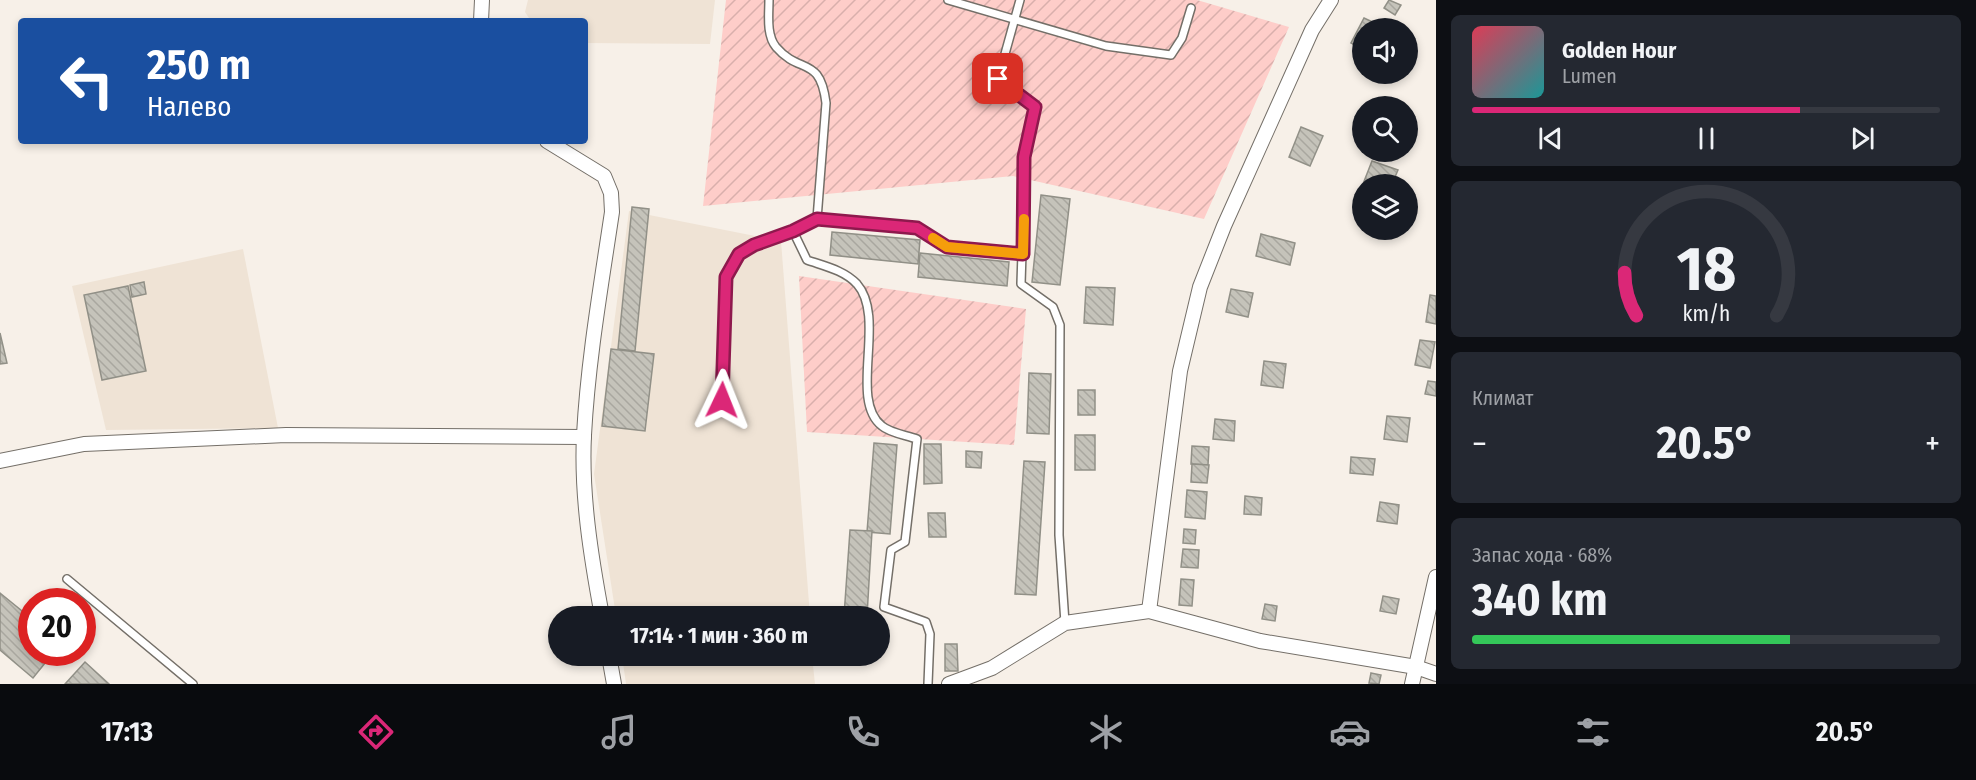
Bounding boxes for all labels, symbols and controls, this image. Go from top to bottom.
map controls [1352,18,1418,240]
button: sound [1352,18,1418,84]
text: Golden Hour [1562,37,1676,64]
text: 250 m [147,40,251,90]
icon: left [48,42,126,120]
pin [972,53,1023,104]
icon: arrive [981,62,1014,95]
text: Lumen [1562,64,1617,88]
text: Налево [147,91,231,123]
button: search [1352,96,1418,162]
icon: previous [1534,122,1567,155]
icon: pause [1690,122,1723,155]
icon: next [1846,122,1879,155]
button: layers [1352,174,1418,240]
text: 18 [1676,232,1736,307]
text: km/h [1682,301,1730,327]
position arrow [690,368,754,432]
text: Климат [1472,386,1533,410]
text: 20.5° [1656,416,1755,470]
text: − [1472,424,1487,464]
text: + [1925,424,1940,464]
text: Запас хода · 68% [1472,543,1612,567]
text: 340 km [1472,573,1608,627]
speed limit sign: 20 [18,588,96,666]
text: 17:14 · 1 мин · 360 m [630,622,808,649]
icon: directions [355,711,397,753]
icon: music [598,711,640,753]
icon: phone [842,711,884,753]
icon: climate [1085,711,1127,753]
icon: car [1329,711,1371,753]
icon: filters [1572,711,1614,753]
text: 17:13 [101,716,153,748]
text: 20.5° [1816,716,1875,748]

